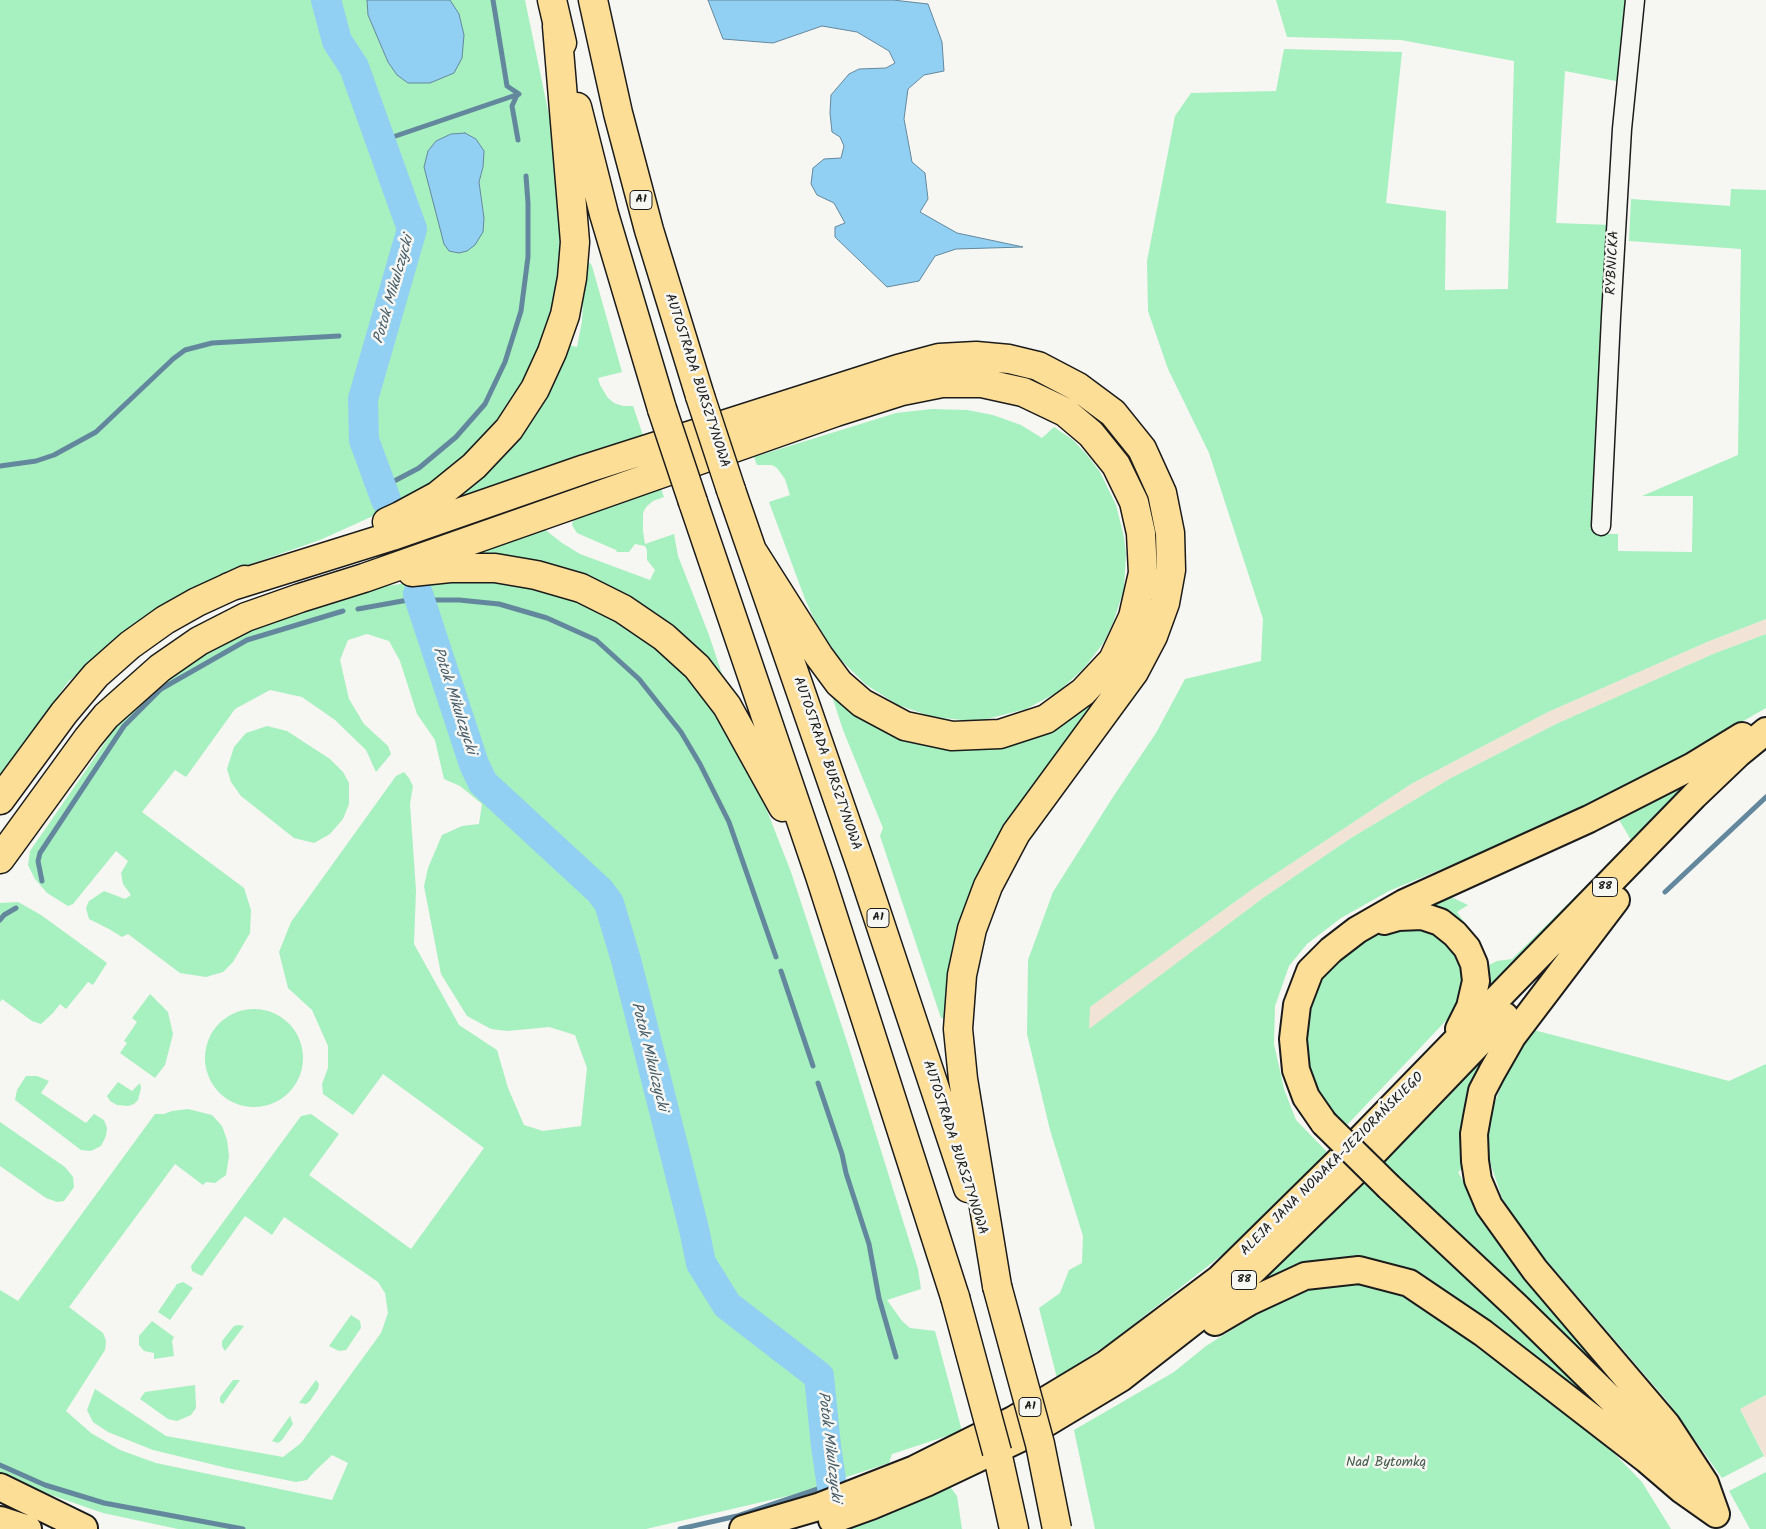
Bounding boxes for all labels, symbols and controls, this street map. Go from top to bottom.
road number: A1 [630,190,652,210]
street label: RYBNICKA [1604,231,1624,295]
water label: Potok Mikulczycki [371,234,419,346]
street label: AUTOSTRADA BURSZTYNOWA [660,292,732,470]
water label: Potok Mikulczycki [427,645,479,757]
street label: AUTOSTRADA BURSZTYNOWA [788,675,864,853]
road number: 88 [1592,878,1618,896]
road number: A1 [867,908,889,928]
water label: Potok Mikulczycki [626,1001,670,1113]
street label: AUTOSTRADA BURSZTYNOWA [918,1059,990,1237]
street label: ALEJA JANA NOWAKA-JEZIORAŃSKIEGO [1238,1070,1428,1260]
road number: 88 [1232,1270,1256,1290]
water label: Potok Mikulczycki [812,1391,844,1503]
road number: A1 [1019,1398,1041,1416]
park label: Nad Bytomką [1346,1456,1426,1472]

